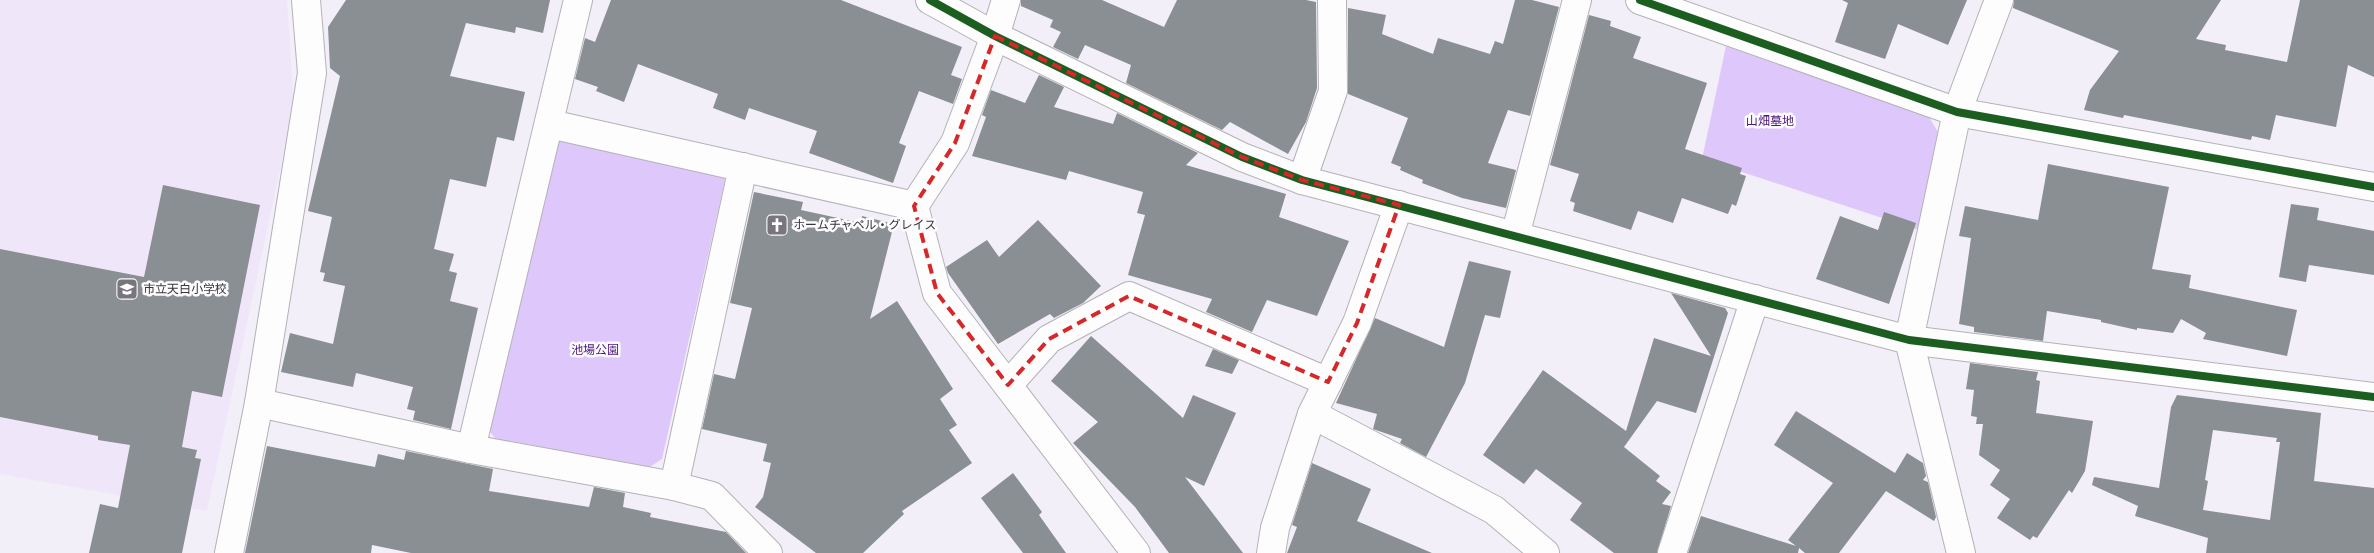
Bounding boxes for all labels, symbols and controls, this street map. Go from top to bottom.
park label: 山畑墓地 [1746,114,1794,128]
church icon: ホームチャペル・グレイス [765,213,789,237]
place label: ホームチャペル・グレイス [793,218,936,232]
school or university icon: 市立天白小学校 [115,277,139,301]
place label: 市立天白小学校 [143,282,227,296]
park label: 池場公園 [571,343,619,357]

